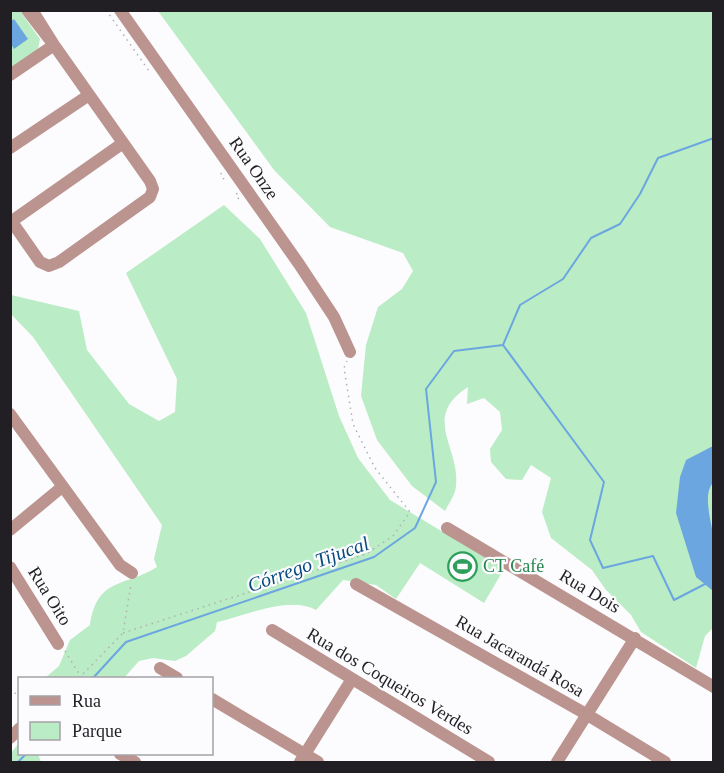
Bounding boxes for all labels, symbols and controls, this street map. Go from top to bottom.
street label: Rua Onze [225,133,283,203]
water label: Córrego Tijucal [244,532,372,597]
sports icon: CT Café [446,550,478,582]
place label: CT Café [483,556,544,576]
street label: Rua Oito [24,563,76,629]
street label: Rua Dois [556,565,624,617]
street label: Rua Jacarandá Rosa [452,611,588,701]
street label: Rua dos Coqueiros Verdes [303,623,477,739]
legend [18,677,213,755]
text: Rua [72,691,101,711]
text: Parque [72,721,122,741]

